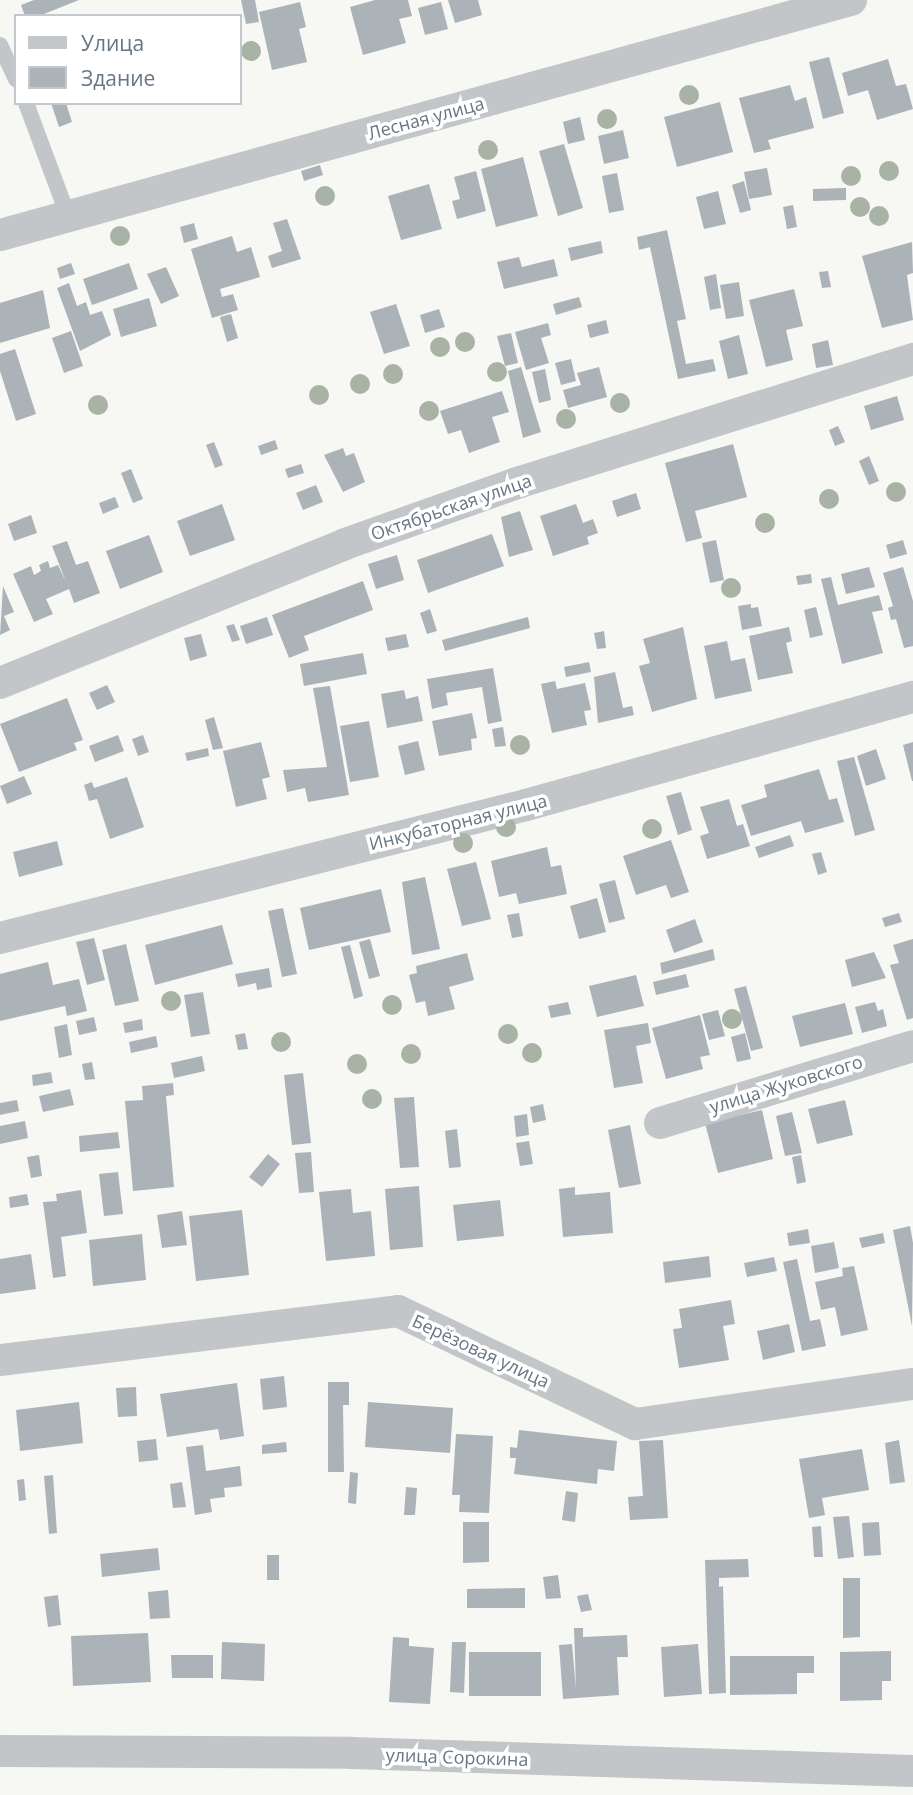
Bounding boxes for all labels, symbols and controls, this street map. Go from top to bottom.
legend [14,14,242,105]
text: Улица [81,29,144,57]
text: Здание [81,64,155,92]
street label: Лесная улица [366,92,486,144]
street label: Октябрьская улица [368,469,534,545]
street label: Инкубаторная улица [367,789,549,855]
street label: улица Жуковского [707,1050,865,1118]
street label: Берёзовая улица [409,1310,553,1392]
street label: улица Сорокина [385,1744,529,1770]

